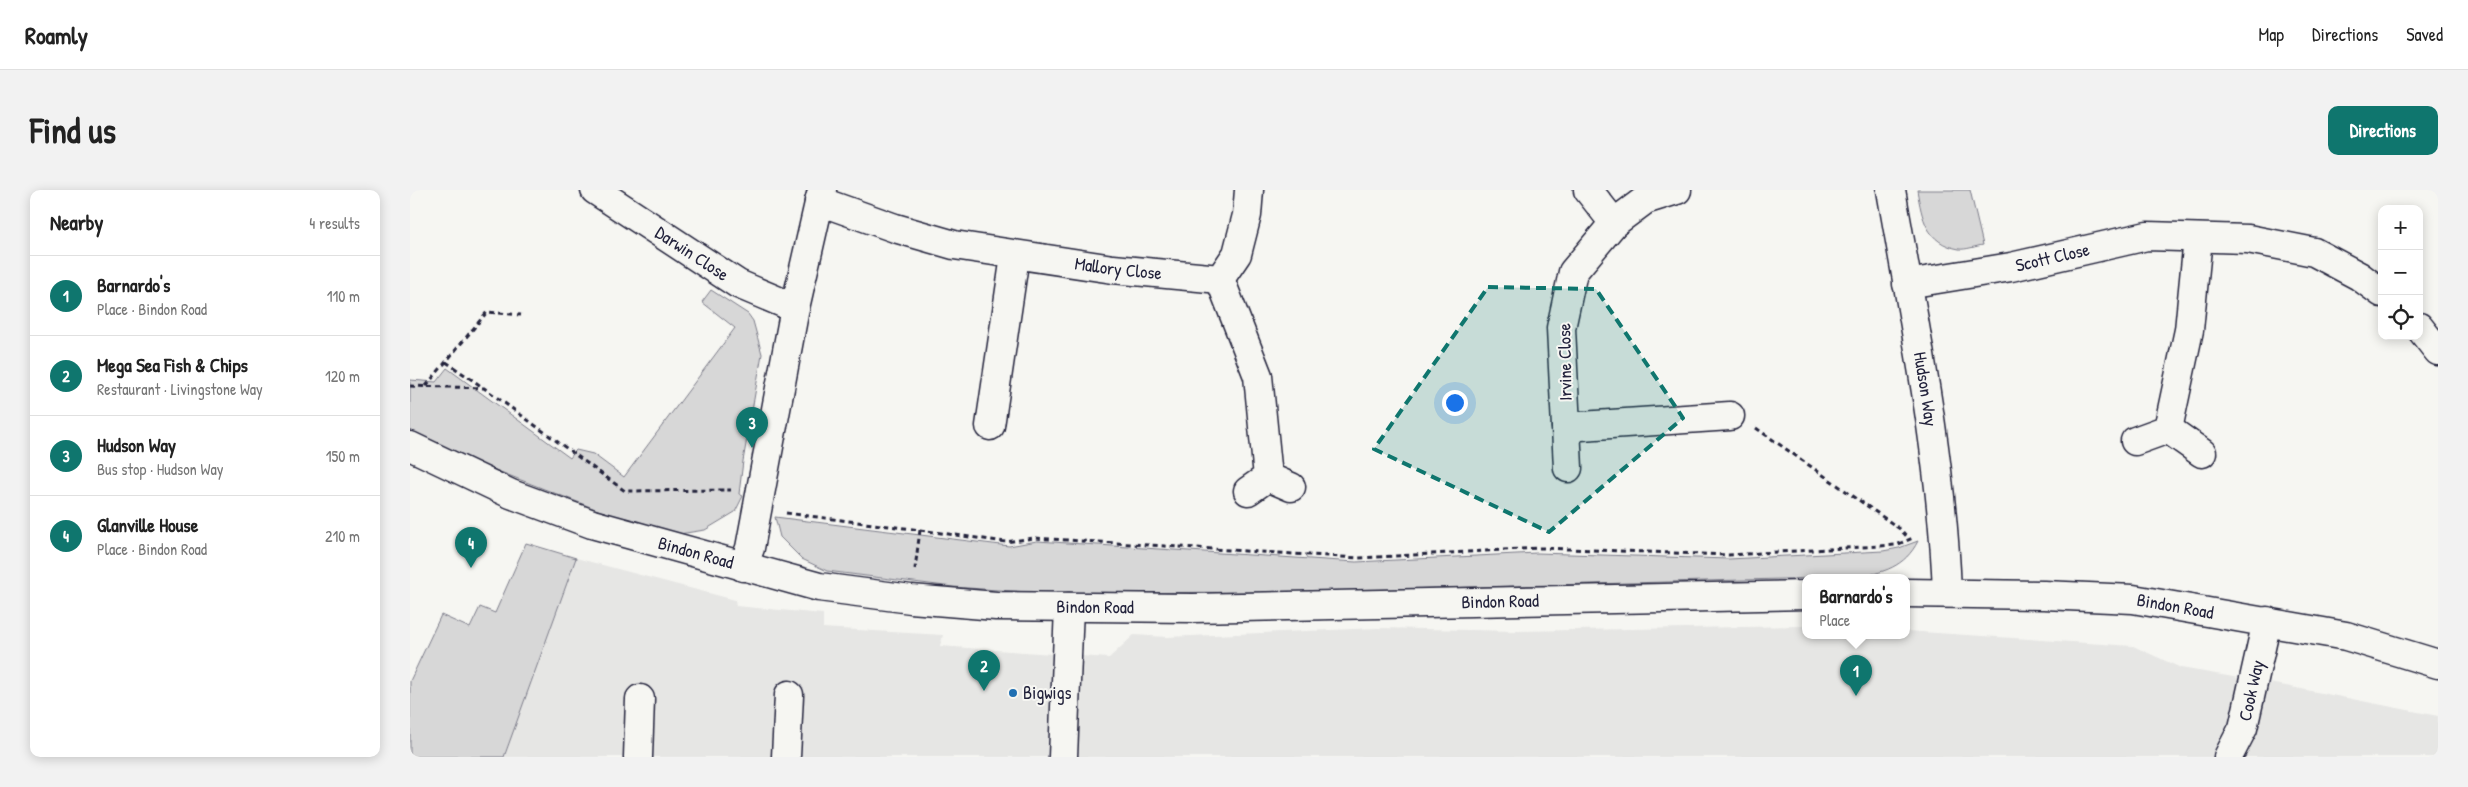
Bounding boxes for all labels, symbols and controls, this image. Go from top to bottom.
text: Roamly [25,19,88,51]
text: Map [2259,22,2284,47]
text: Directions [2312,22,2378,47]
text: Saved [2406,22,2443,47]
button: Directions [2328,106,2438,155]
text: Find us [30,107,116,154]
map controls [2378,205,2423,340]
button: + [2378,205,2423,250]
text: Nearby [50,208,103,237]
text: 4 results [309,212,360,234]
street label: Darwin Close [651,220,734,287]
street label: Scott Close [2013,237,2092,278]
street label: Mallory Close [1073,250,1163,286]
button: − [2378,250,2423,295]
text: Barnardo's [97,272,170,298]
text: 1 [63,285,69,307]
text: 110 m [327,285,360,307]
button: locate [2378,295,2423,340]
text: Place · Bindon Road [97,298,207,320]
street label: Irvine Close [1551,323,1578,401]
street label: Hudson Way [1908,350,1944,428]
text: Mega Sea Fish & Chips [97,352,248,378]
text: 2 [62,365,70,387]
text: 120 m [325,365,360,387]
text: Restaurant · Livingstone Way [97,378,263,400]
your location [1442,390,1468,416]
pin: 3 [736,407,768,448]
text: Hudson Way [97,432,176,458]
text: 3 [62,445,70,467]
text: 150 m [326,445,360,467]
text: Bus stop · Hudson Way [97,458,223,480]
text: Glanville House [97,512,198,538]
text: 4 [63,525,69,547]
text: 210 m [325,525,360,547]
pin: 4 [455,527,487,568]
street label: Bindon Road [655,530,737,575]
text: Place · Bindon Road [97,538,207,560]
popup [1802,574,1910,639]
text: Barnardo's [1819,583,1893,609]
street label: Bindon Road [2135,587,2216,625]
street label: Bindon Road [1461,588,1539,614]
street label: Bindon Road [1056,594,1134,619]
text: Place [1819,609,1850,631]
pin: 2 [968,650,1000,691]
pin: 1 [1840,655,1872,696]
street label: Cook Way [2232,657,2270,723]
place label: Bigwigs [1023,680,1072,705]
marker: Bigwigs [1007,687,1019,699]

